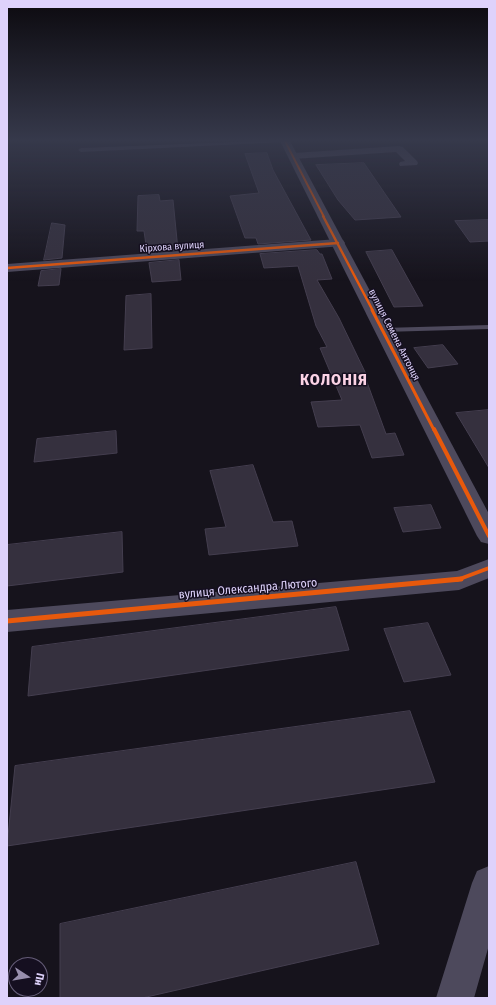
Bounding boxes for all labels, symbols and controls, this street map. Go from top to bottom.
street label: Кірхова вулиця [139,239,205,255]
street label: вулиця Семена Антонця [366,287,422,383]
district label: КОЛОНІЯ [300,371,368,391]
street label: вулиця Олександра Лютого [178,576,318,602]
north arrow [8,957,48,997]
text: Пн [32,972,47,987]

